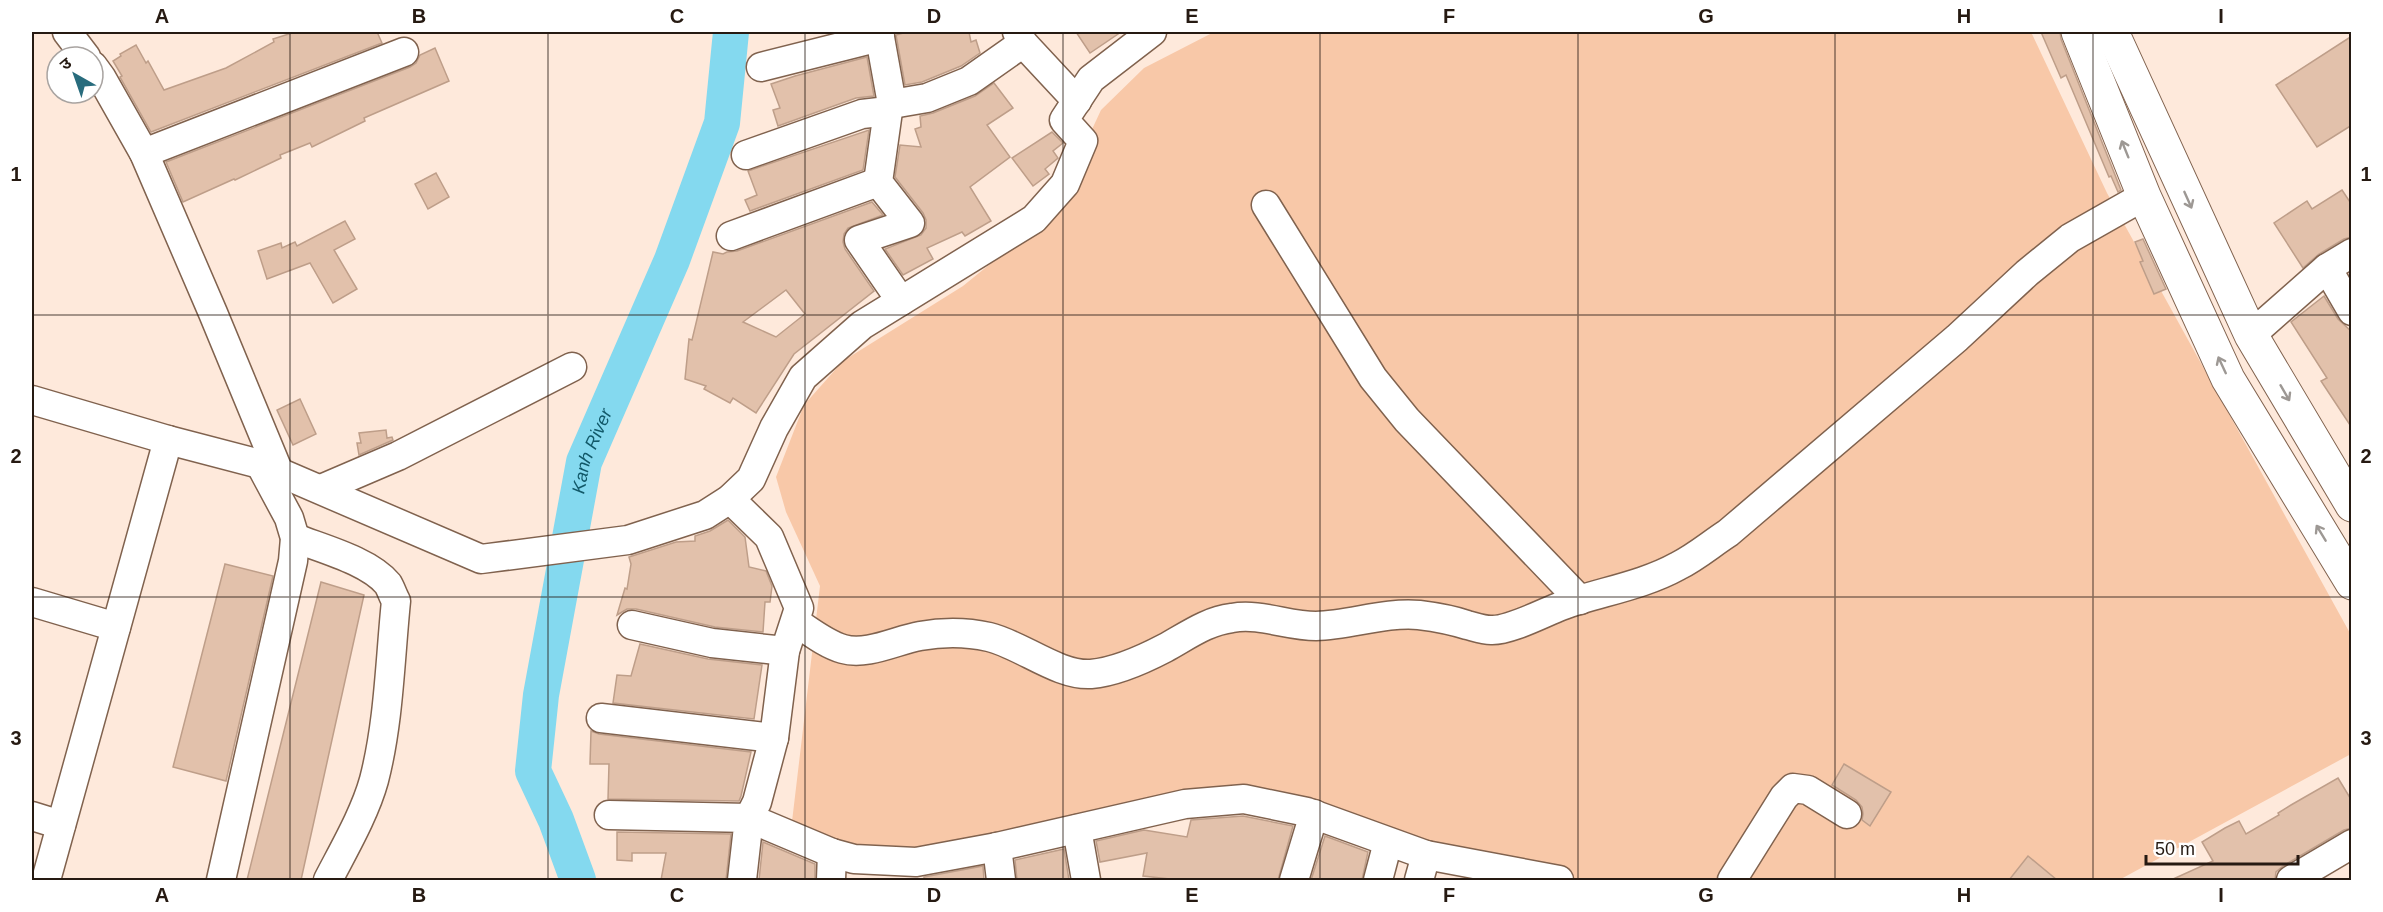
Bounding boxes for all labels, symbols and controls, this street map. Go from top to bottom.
text: A [155,5,169,27]
text: B [412,5,426,27]
text: C [670,5,684,27]
text: D [927,5,941,27]
text: E [1185,5,1199,27]
text: F [1443,5,1455,27]
text: G [1698,5,1714,27]
text: H [1957,5,1971,27]
text: I [2218,5,2224,27]
north arrow [45,45,105,105]
text: उ [57,54,75,73]
one-way arrow [2119,140,2130,159]
text: 1 [10,163,22,185]
text: 1 [2360,163,2372,185]
one-way arrow [2182,190,2194,208]
one-way arrow [2216,357,2227,375]
one-way arrow [2279,384,2291,401]
water label: Kanh River [568,405,616,495]
text: 2 [10,445,22,467]
text: 2 [2360,445,2372,467]
one-way arrow [2315,525,2327,542]
text: 3 [10,727,22,749]
text: 3 [2360,727,2372,749]
scale bar [2146,828,2298,866]
text: 50 m [2155,839,2195,859]
text: A [155,884,169,906]
text: B [412,884,426,906]
text: C [670,884,684,906]
text: D [927,884,941,906]
text: E [1185,884,1199,906]
text: F [1443,884,1455,906]
text: G [1698,884,1714,906]
text: H [1957,884,1971,906]
text: I [2218,884,2224,906]

